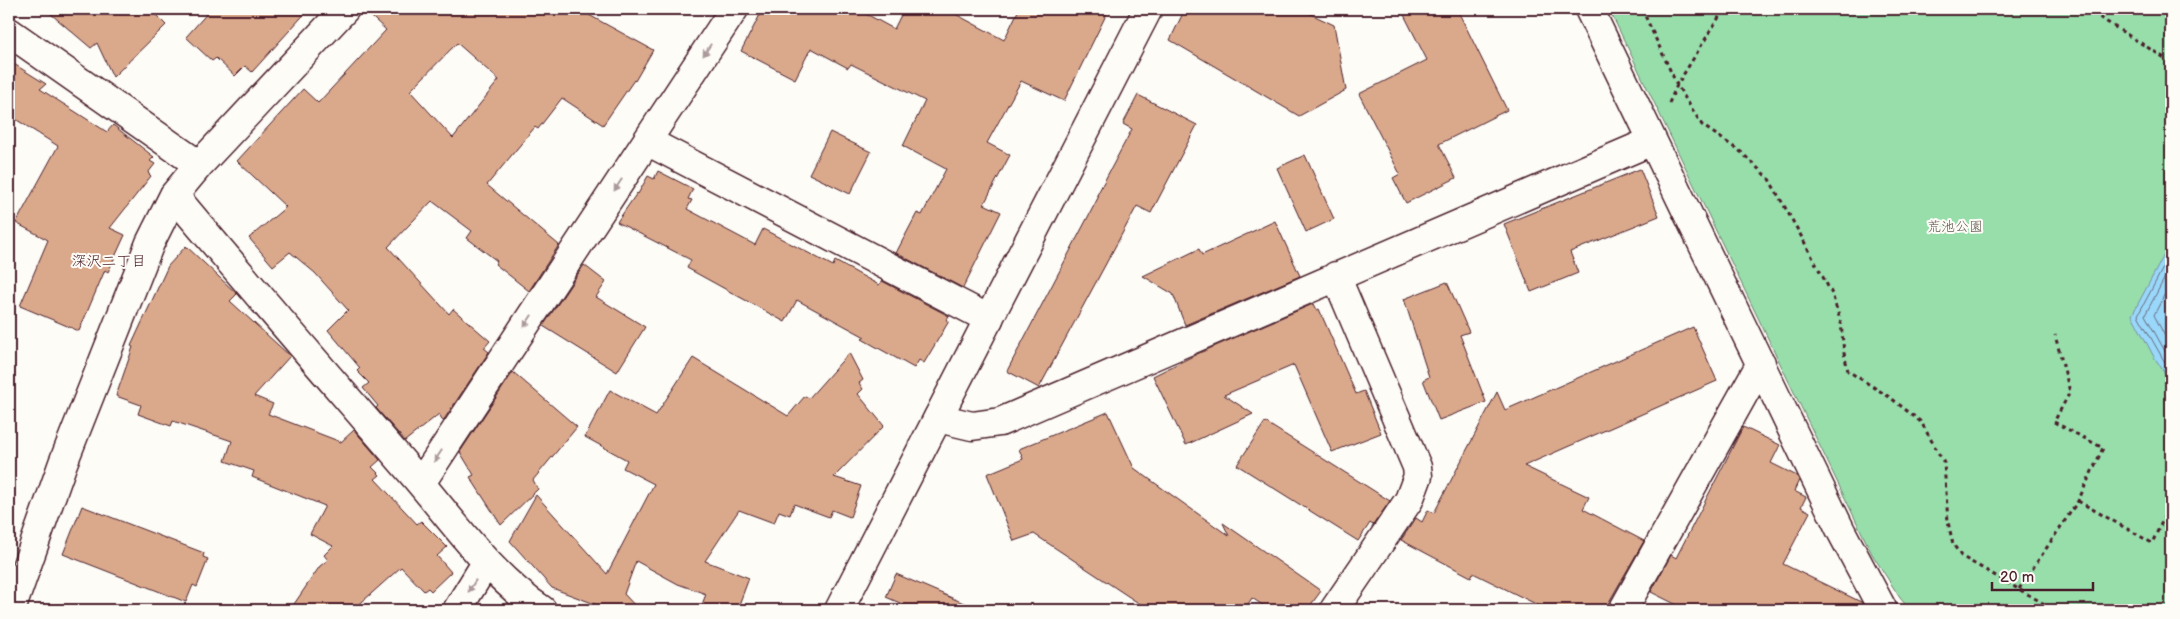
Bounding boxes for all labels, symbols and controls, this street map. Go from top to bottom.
one-way arrow [702,43,712,56]
one-way arrow [613,179,622,192]
park label: 荒池公園 [1927,218,1983,235]
district label: 深沢二丁目 [71,252,147,271]
one-way arrow [523,314,533,328]
one-way arrow [434,450,443,463]
scale bar [1992,559,2094,591]
text: 20 m [2000,568,2034,587]
one-way arrow [467,580,476,593]

